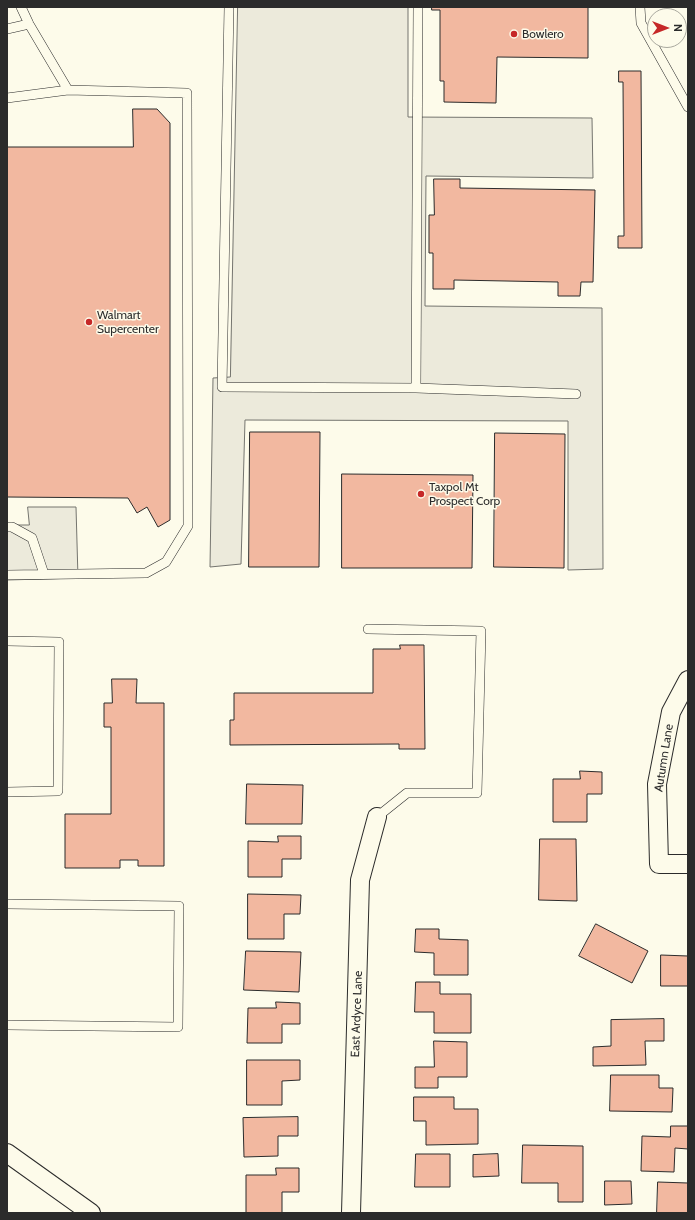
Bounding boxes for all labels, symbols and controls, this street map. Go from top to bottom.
north arrow [647,8,687,48]
text: N [671,24,685,32]
place label: Bowlero [522,27,564,41]
marker: Bowlero [509,29,519,39]
place label: Walmart Supercenter [97,308,159,336]
marker: Walmart Supercenter [84,317,94,327]
place label: Taxpol Mt Prospect Corp [429,480,500,508]
marker: Taxpol Mt Prospect Corp [416,489,426,499]
street label: Autumn Lane [652,723,676,793]
street label: East Ardyce Lane [348,970,366,1058]

